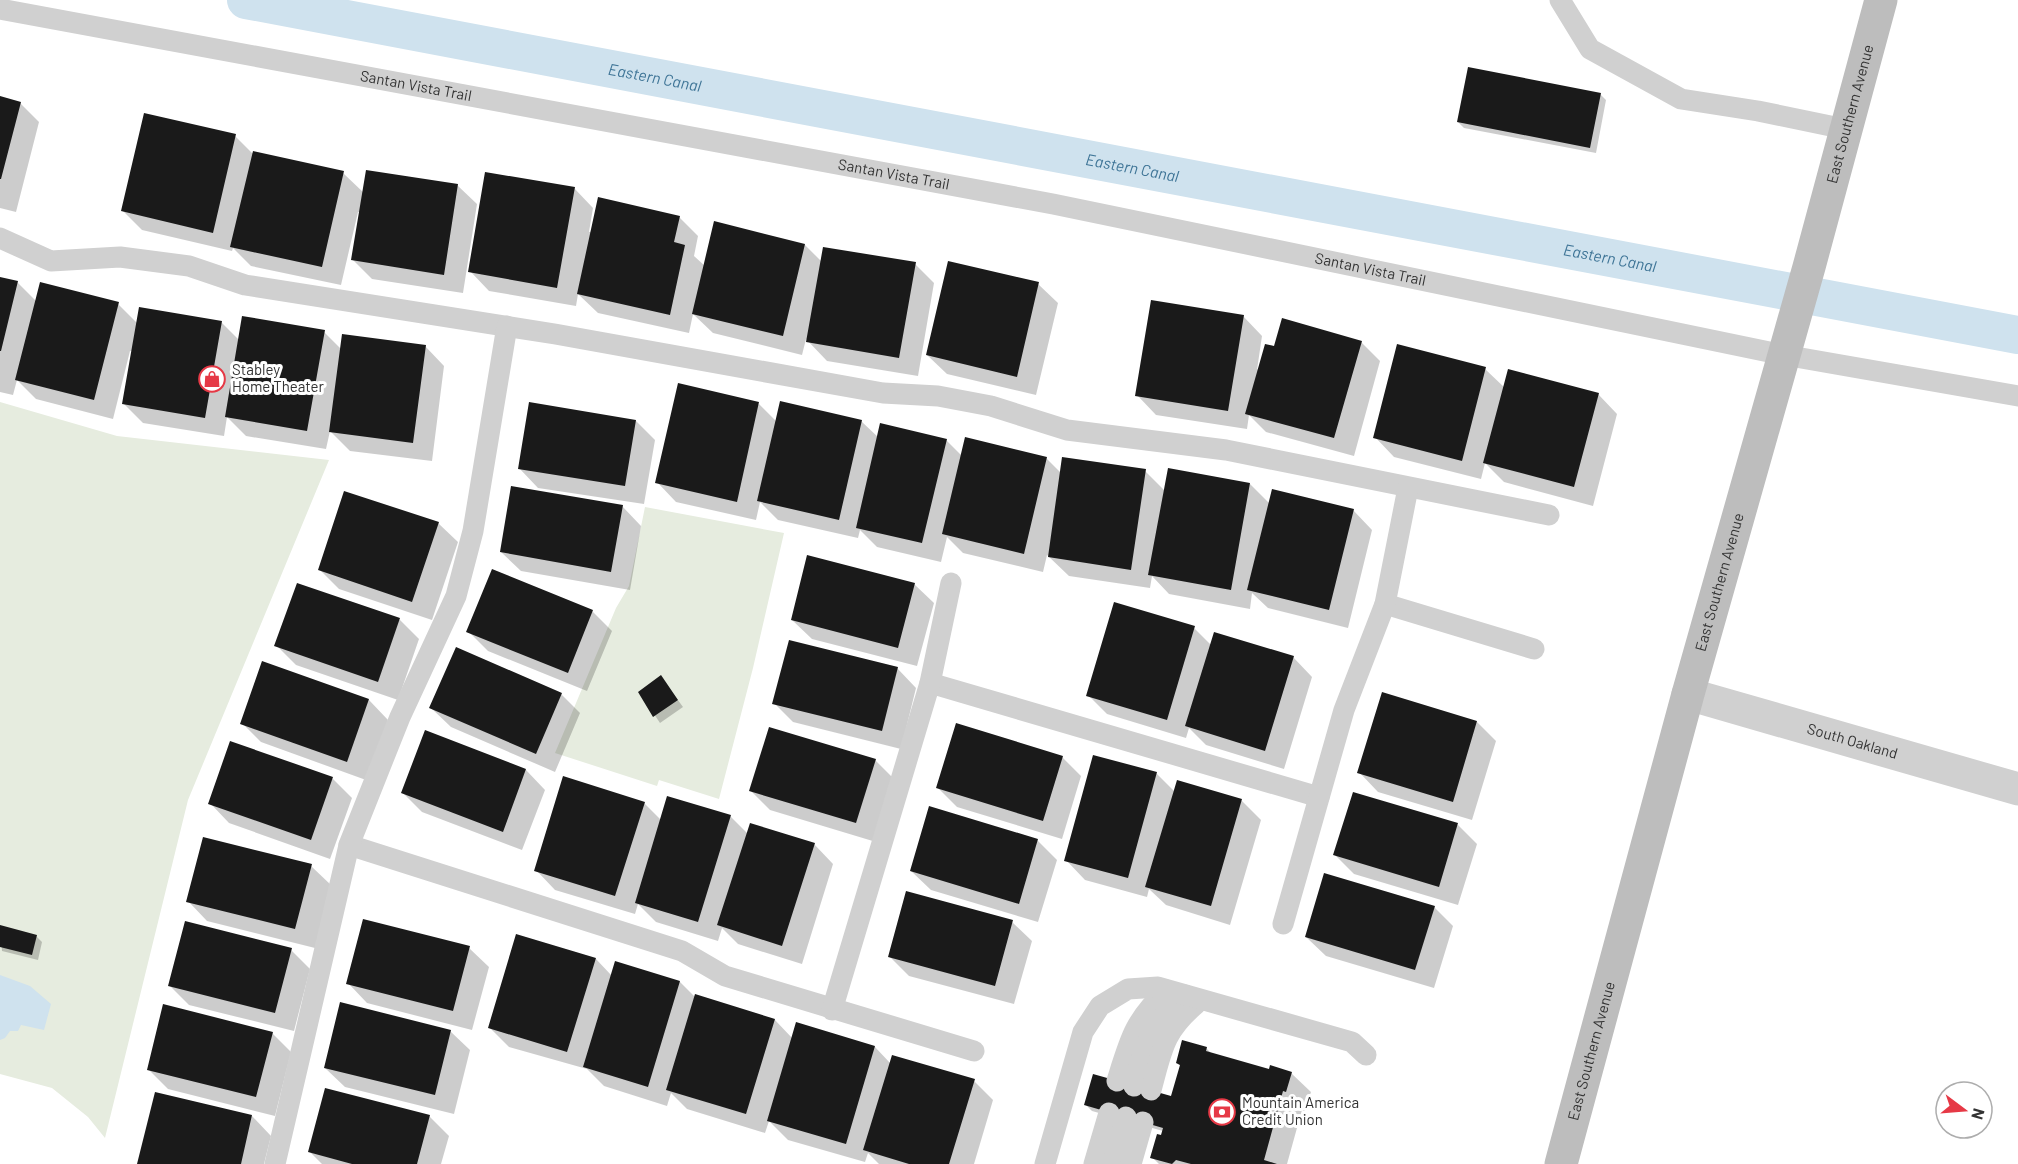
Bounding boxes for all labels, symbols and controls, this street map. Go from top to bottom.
street label: East Southern Avenue [1822,42,1877,185]
water label: Eastern Canal [607,59,703,95]
street label: Santan Vista Trail [359,66,473,104]
water label: Eastern Canal [1084,149,1181,185]
street label: Santan Vista Trail [837,154,951,193]
water label: Eastern Canal [1562,239,1658,276]
street label: Santan Vista Trail [1313,248,1428,289]
place label: Stabley Home Theater [232,360,325,395]
shop icon: Stabley Home Theater [197,364,227,394]
street label: East Southern Avenue [1691,511,1747,653]
street label: South Oakland [1805,719,1900,762]
street label: East Southern Avenue [1563,979,1618,1122]
north arrow [1934,1080,1994,1140]
place label: Mountain America Credit Union [1242,1093,1359,1128]
bank icon: Mountain America Credit Union [1207,1097,1237,1127]
text: N [1968,1107,1989,1122]

